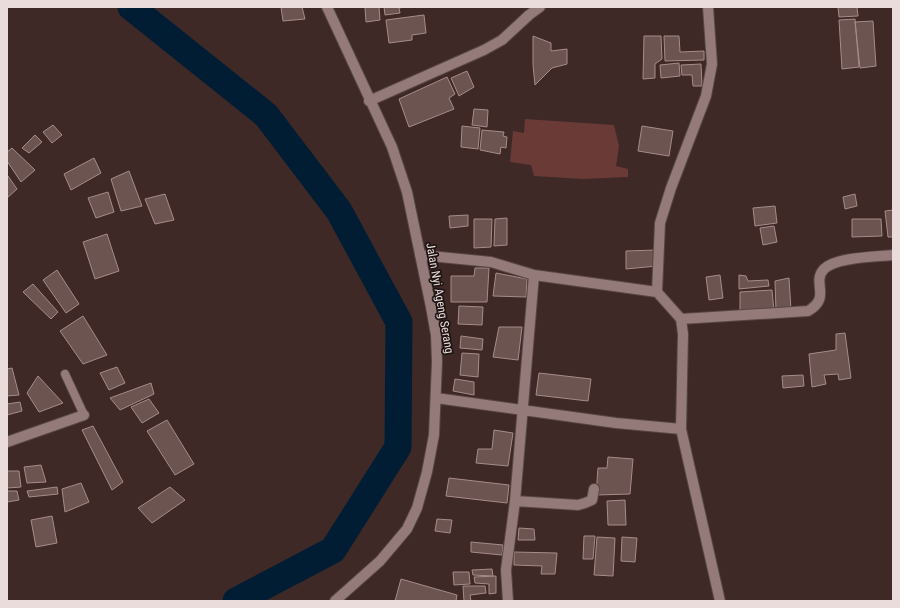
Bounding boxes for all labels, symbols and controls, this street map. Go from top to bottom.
street label: Jalan Nyi Ageng Serang [423,242,457,355]

